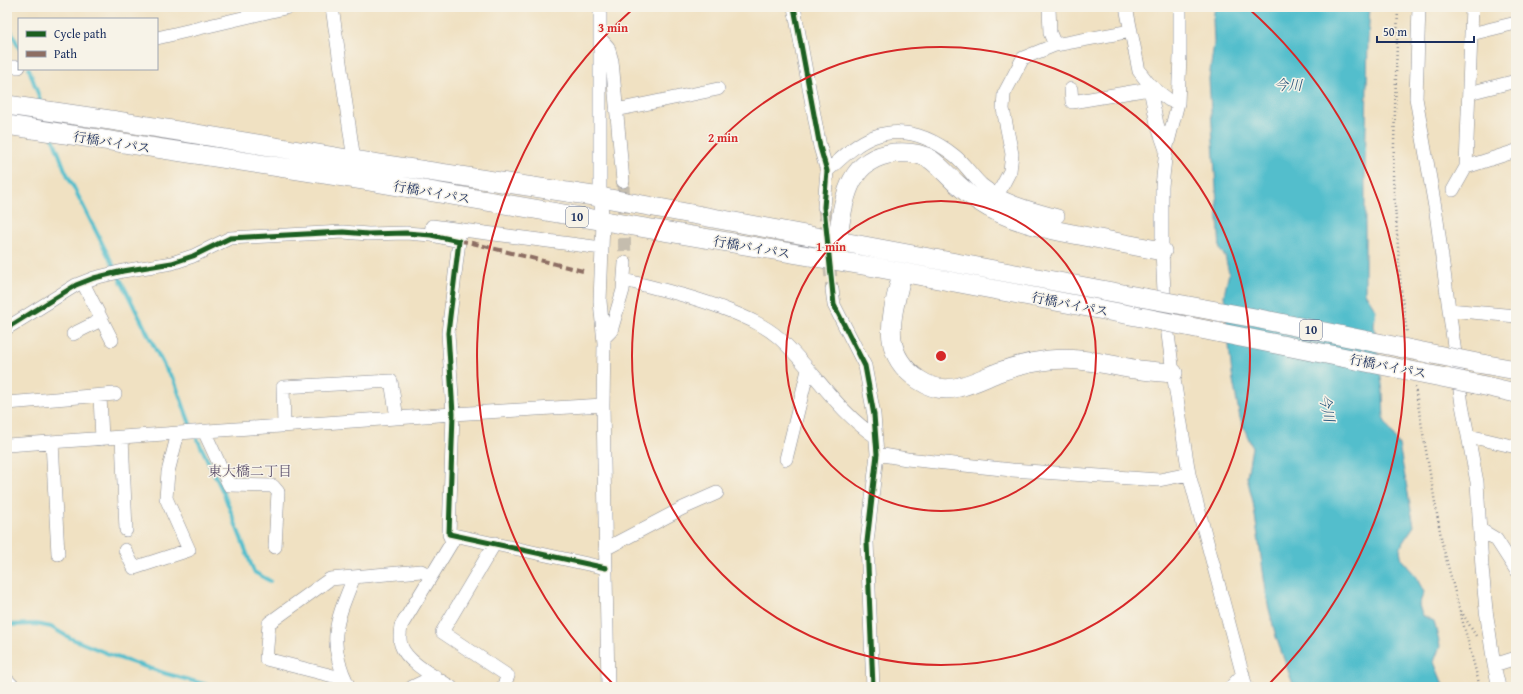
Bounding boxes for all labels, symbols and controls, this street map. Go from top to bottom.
legend [18,18,158,70]
scale bar [1377,18,1474,44]
text: 3 min [598,19,628,36]
text: 50 m [1383,23,1407,40]
text: Cycle path [54,25,107,42]
text: Path [54,45,77,62]
water label: 今川 [1274,75,1304,95]
street label: 行橋バイパス [72,127,152,158]
text: 2 min [708,129,738,146]
street label: 行橋バイパス [392,176,472,209]
road number: 10 [566,207,588,227]
street label: 行橋バイパス [712,231,792,264]
text: 1 min [816,238,846,255]
street label: 行橋バイパス [1030,288,1110,321]
road number: 10 [1300,320,1322,340]
centre of rings [934,349,948,363]
street label: 行橋バイパス [1348,350,1428,383]
water label: 今川 [1314,392,1340,426]
district label: 東大橋二丁目 [208,461,292,481]

